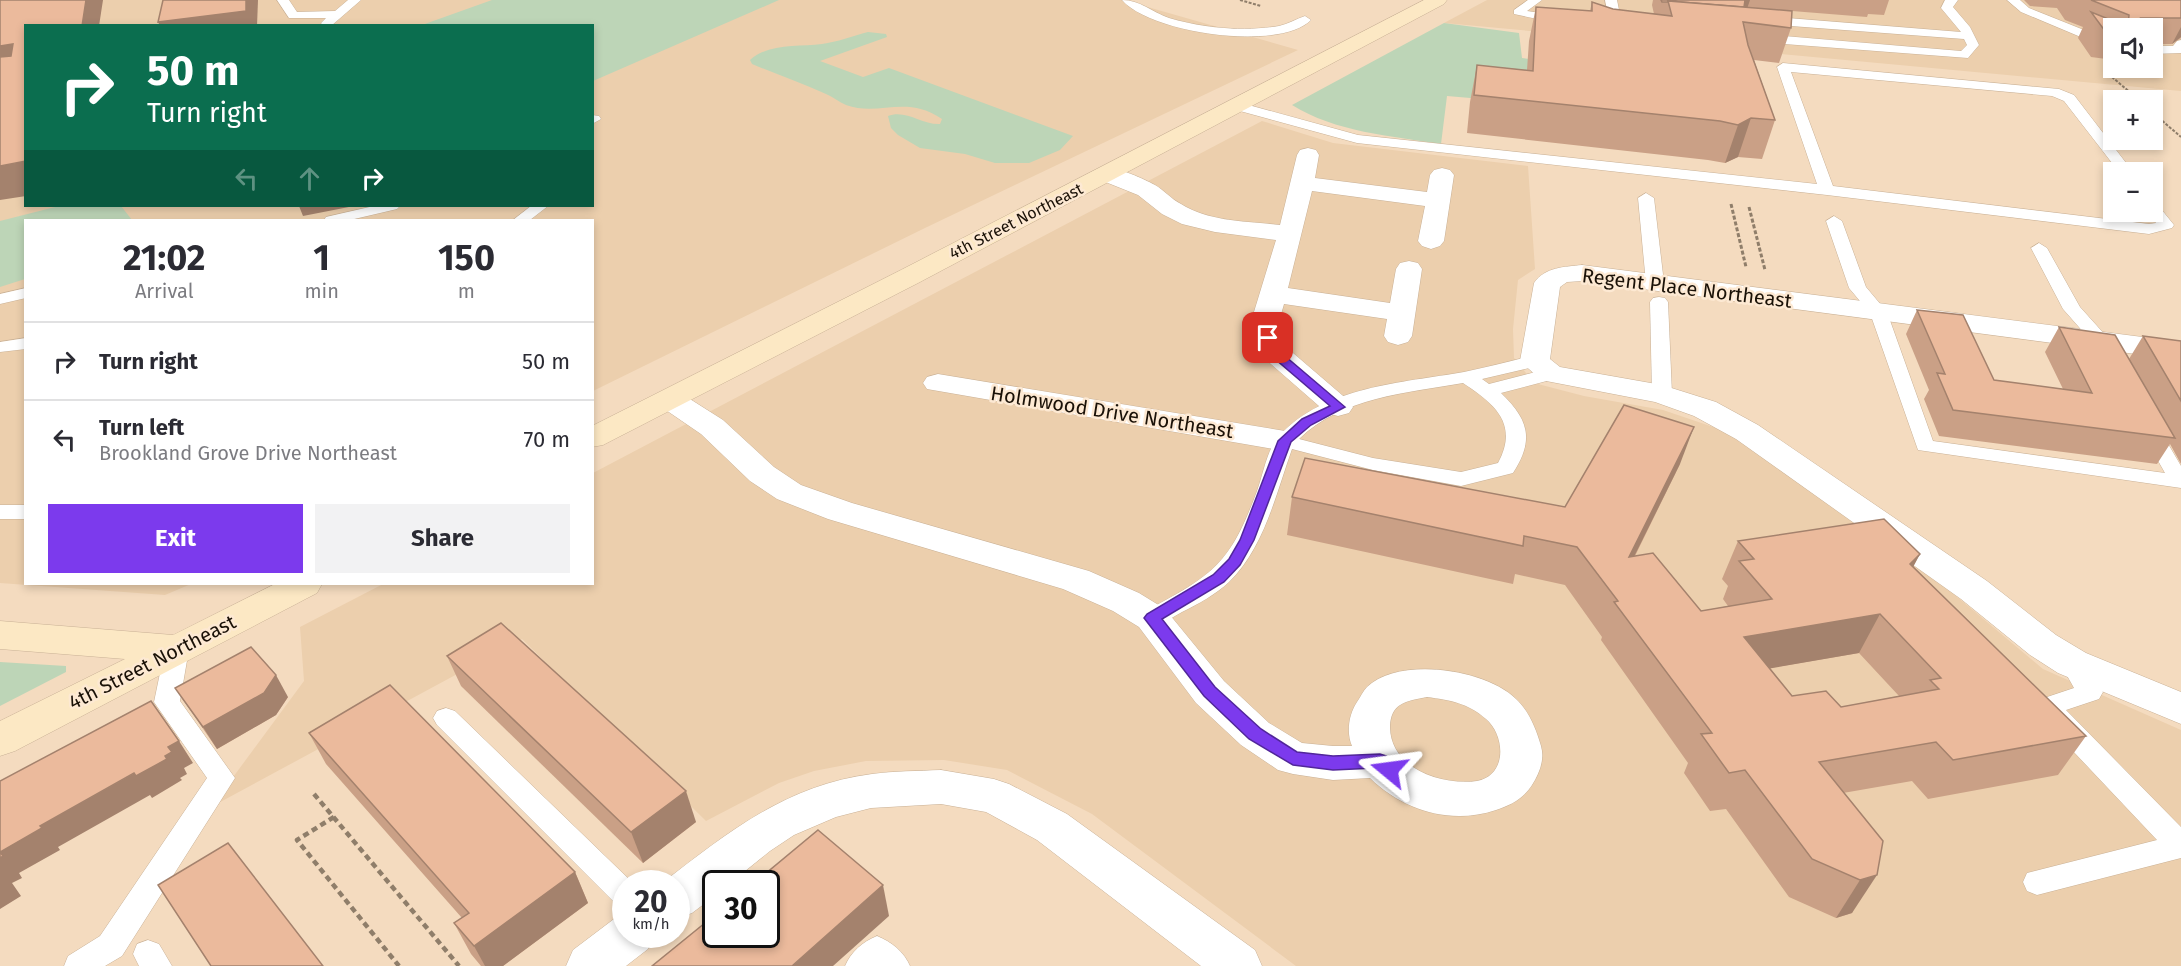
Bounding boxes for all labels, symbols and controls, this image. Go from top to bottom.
map controls [2103,18,2163,222]
button: sound [2103,18,2163,78]
text: 50 m [147,46,240,96]
icon: right [48,48,126,126]
button: + [2103,90,2163,150]
text: Turn right [147,97,267,129]
icon: left [230,162,263,195]
icon: ahead [293,162,326,195]
icon: right [356,162,389,195]
button: − [2103,162,2163,222]
street label: 4th Street Northeast [946,179,1086,263]
text: 21:02 [123,236,205,280]
text: 1 [313,236,330,280]
text: 150 [438,236,495,280]
street label: Regent Place Northeast [1581,263,1794,313]
text: Arrival [135,279,194,303]
text: min [304,279,339,303]
text: m [458,279,475,303]
pin [1242,312,1293,363]
icon: arrive [1251,321,1284,354]
icon: right [48,345,81,378]
text: Turn right [99,348,198,375]
text: 50 m [522,348,570,375]
street label: Holmwood Drive Northeast [989,381,1236,443]
text: Turn left [99,414,184,441]
icon: left [48,423,81,456]
text: 70 m [524,426,570,453]
text: Brookland Grove Drive Northeast [99,441,397,465]
button: Exit [48,504,303,573]
button: Share [315,504,570,573]
street label: 4th Street Northeast [64,609,240,715]
position arrow [1357,738,1421,802]
speed limit sign: 30 [702,870,780,948]
text: 20 [634,884,668,920]
text: km/h [632,915,670,933]

